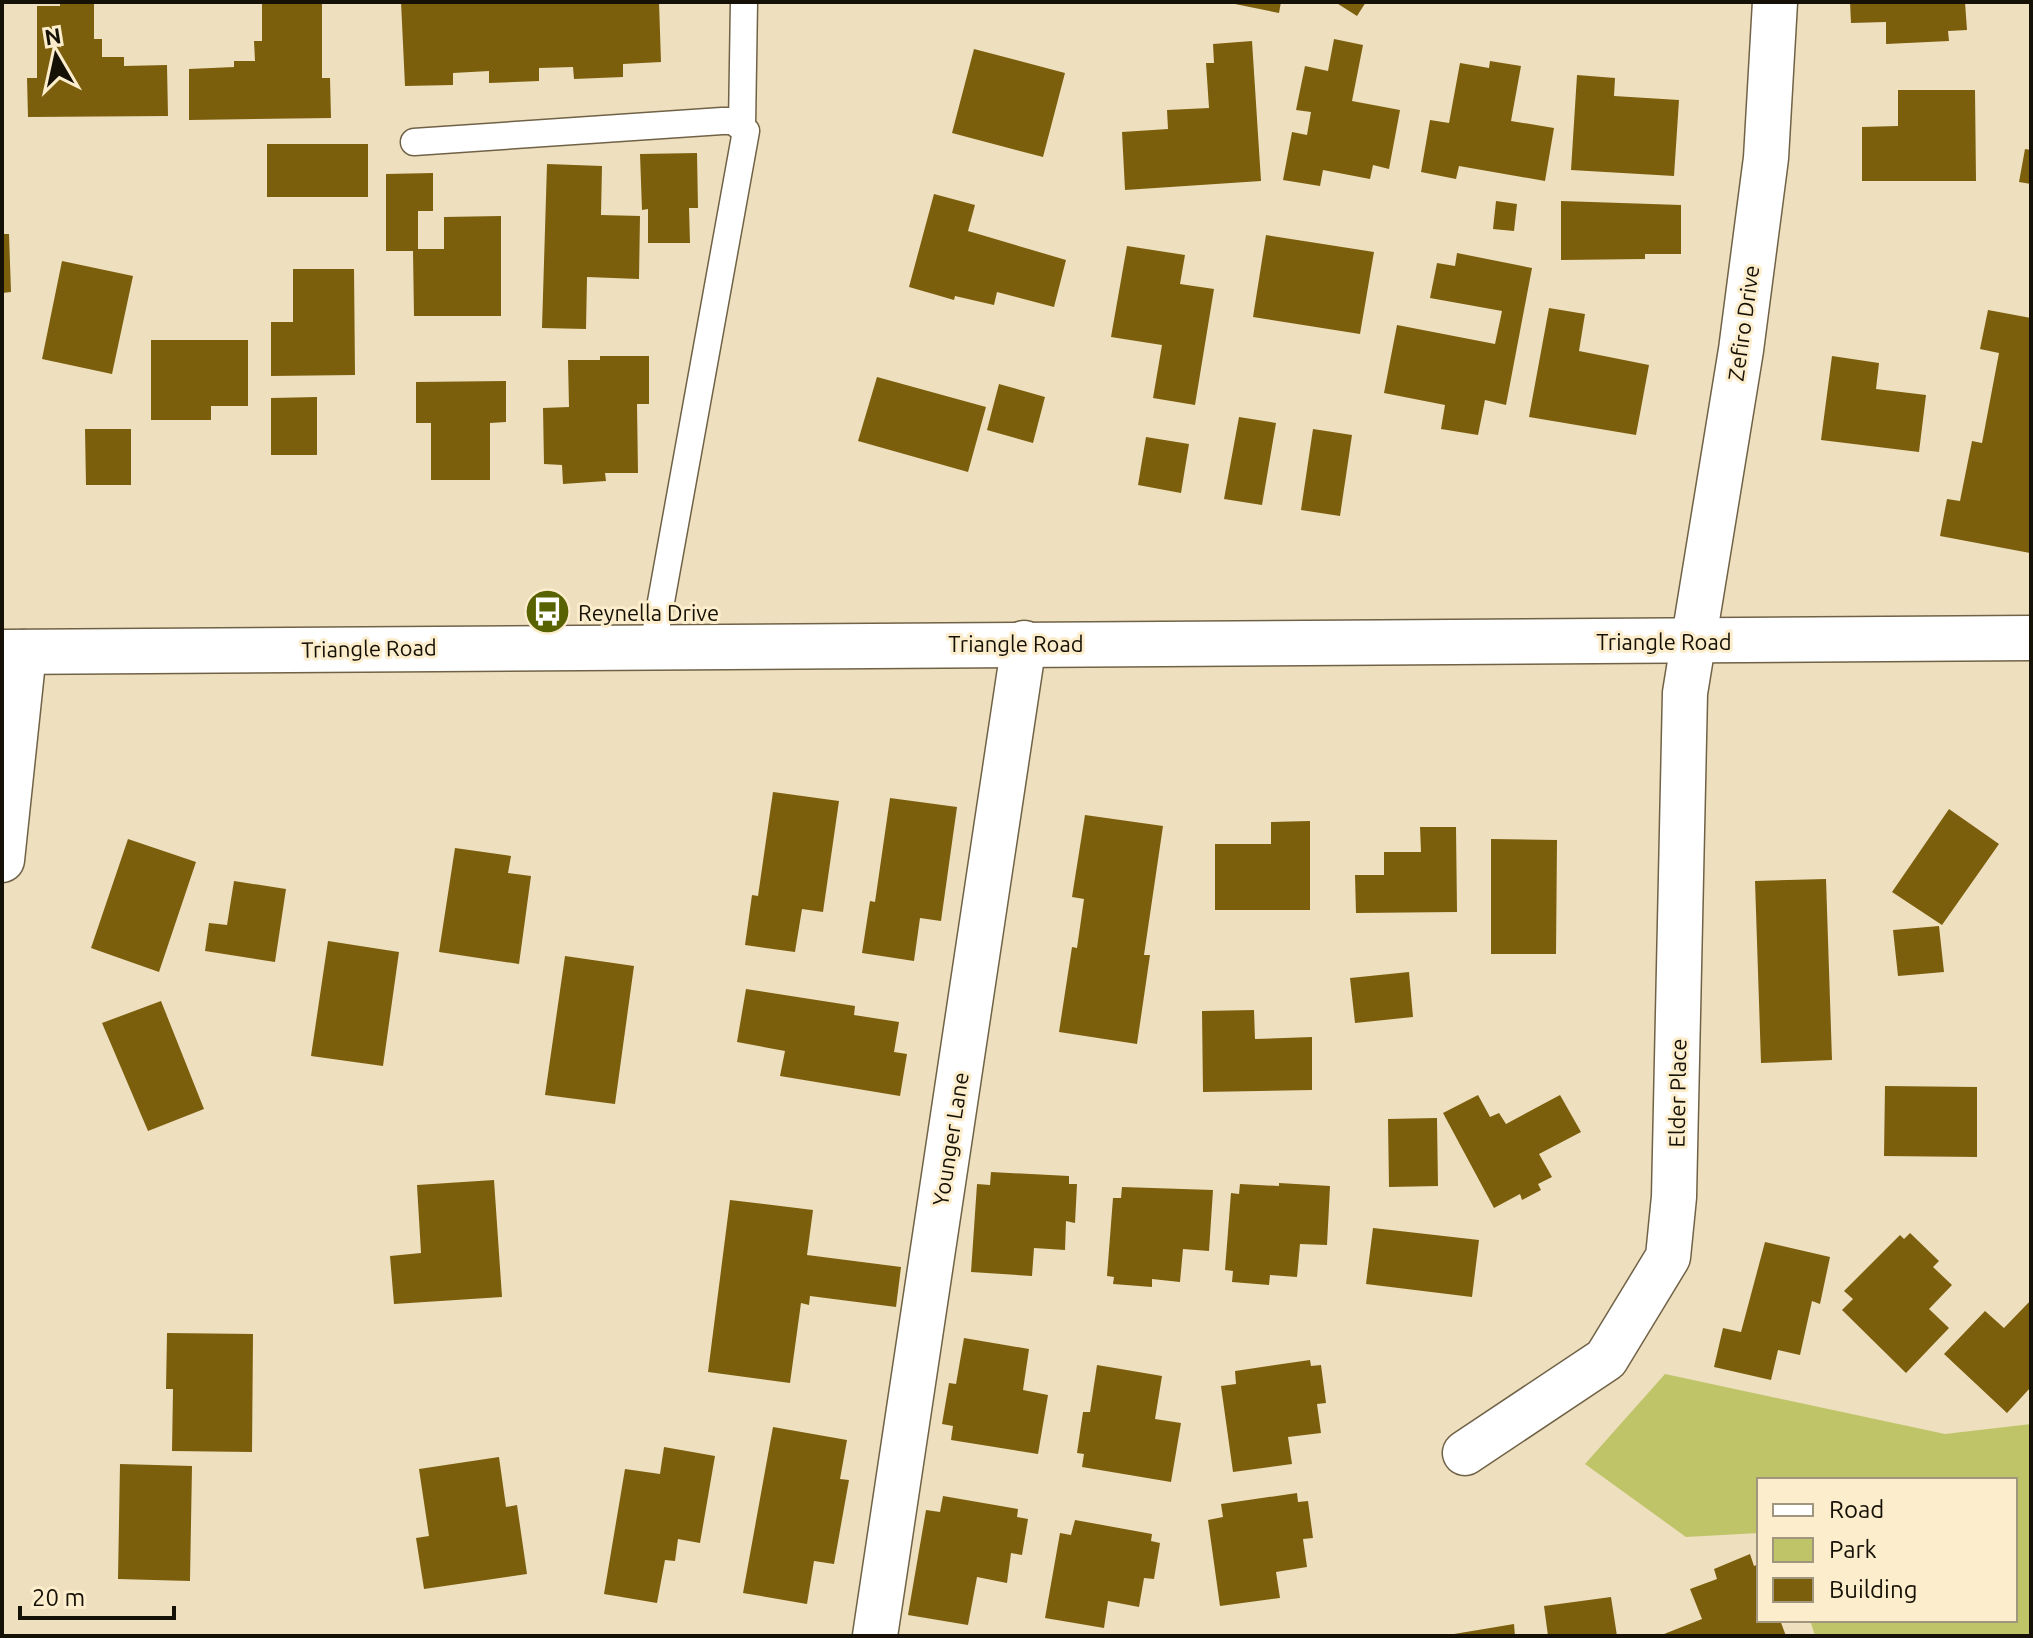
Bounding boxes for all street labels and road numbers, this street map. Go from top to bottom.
street label: Zefiro Drive [1723,264,1763,382]
street label: Triangle Road [1596,629,1732,654]
street label: Triangle Road [948,631,1084,656]
street label: Triangle Road [301,634,437,662]
street label: Elder Place [1664,1038,1690,1148]
street label: Younger Lane [927,1070,973,1208]

